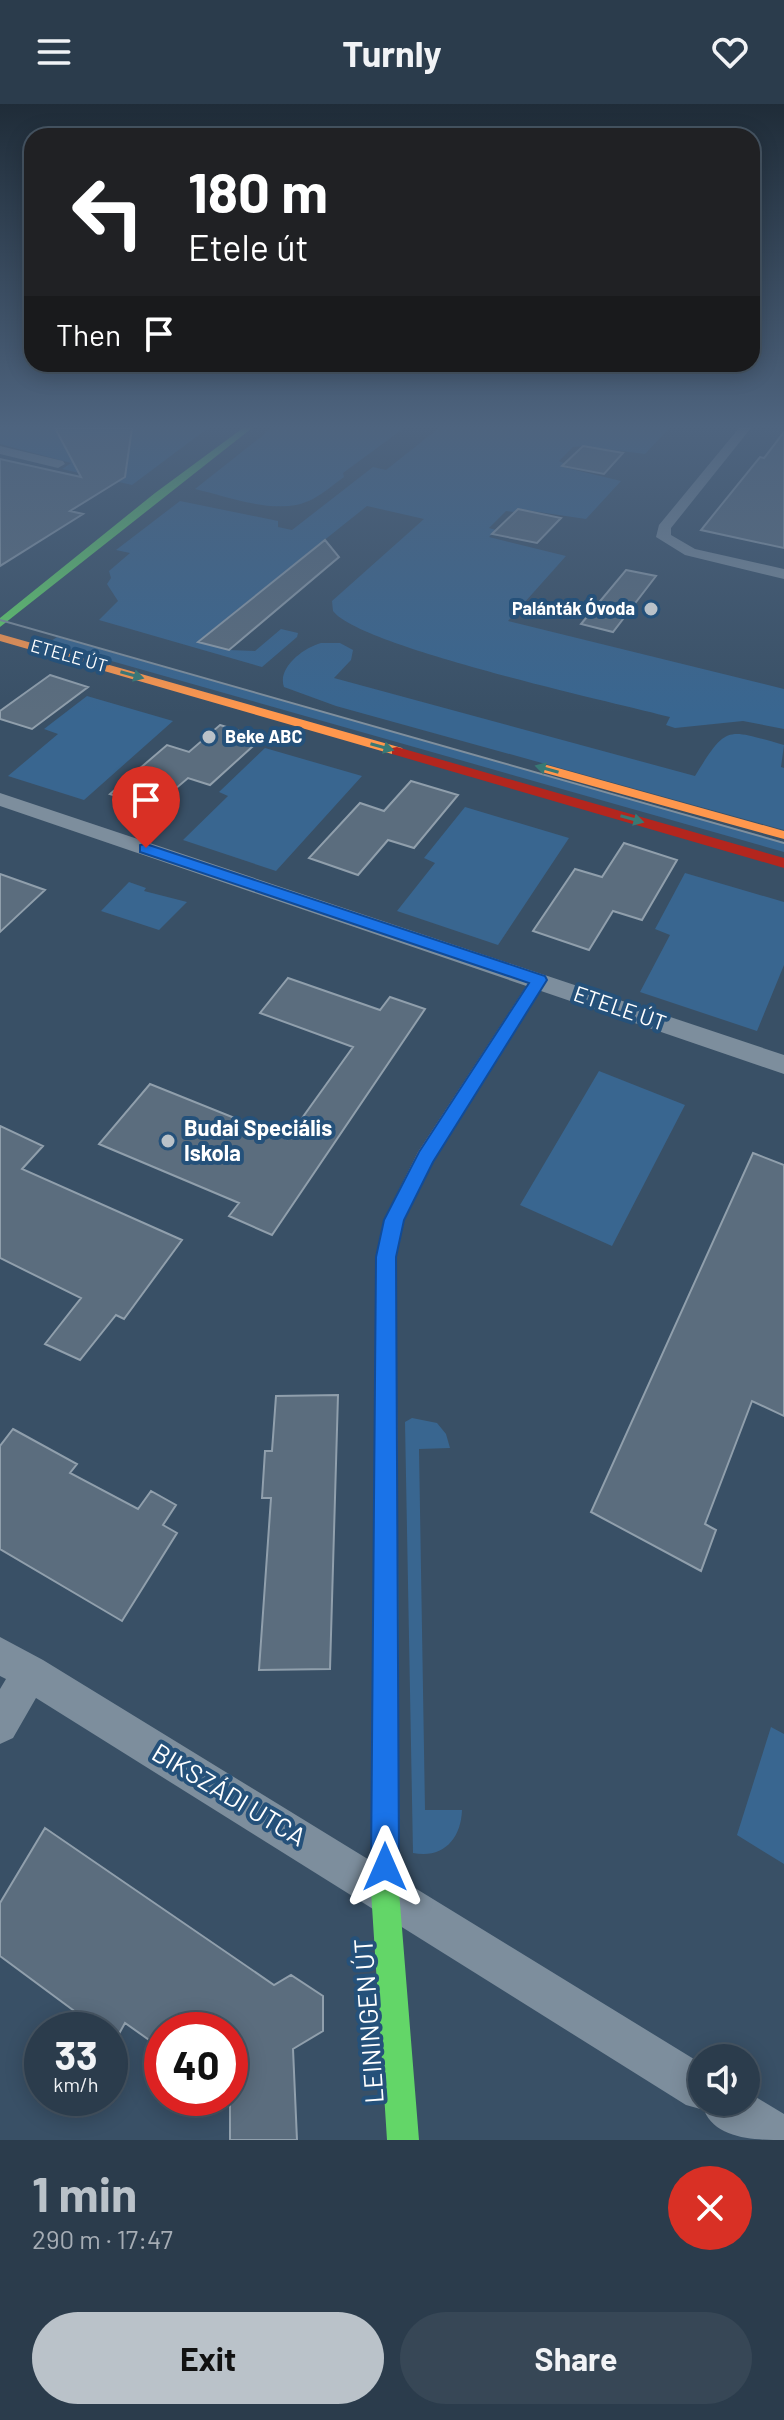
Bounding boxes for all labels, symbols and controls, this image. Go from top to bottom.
icon: menu [32,30,76,74]
icon: heart [708,30,752,74]
text: Turnly [342,31,442,74]
text: 180 m [188,157,328,224]
icon: left [56,160,160,264]
text: Etele út [188,225,309,268]
icon: arrive [137,312,181,356]
text: Then [56,316,121,352]
place label: Palánták Óvoda [512,597,635,619]
marker: Palánták Óvoda [642,600,660,618]
street label: ETELE ÚT [28,634,110,676]
one-way arrow [120,669,145,681]
place label: Beke ABC [225,725,302,747]
marker: Beke ABC [200,728,218,746]
one-way arrow [371,741,395,754]
one-way arrow [535,762,560,774]
pin [112,766,180,848]
icon: arrive [124,778,168,822]
one-way arrow [620,813,644,826]
street label: ETELE ÚT [571,979,670,1035]
place label: Budai Speciális Iskola [184,1114,332,1165]
marker: Budai Speciális Iskola [159,1132,177,1150]
street label: BIKSZÁDI UTCA [147,1736,312,1852]
position arrow [343,1825,427,1909]
street label: LEININGEN ÚT [346,1938,389,2105]
speed limit sign: 40 [144,2012,248,2116]
text: 33 [54,2030,98,2078]
map controls [688,2044,760,2116]
button: sound [688,2044,760,2116]
text: km/h [53,2072,99,2096]
text: 1 min [32,2164,137,2222]
button: close [668,2166,752,2250]
text: 290 m · 17:47 [32,2223,173,2254]
button: Exit [32,2312,384,2404]
button: Share [400,2312,752,2404]

